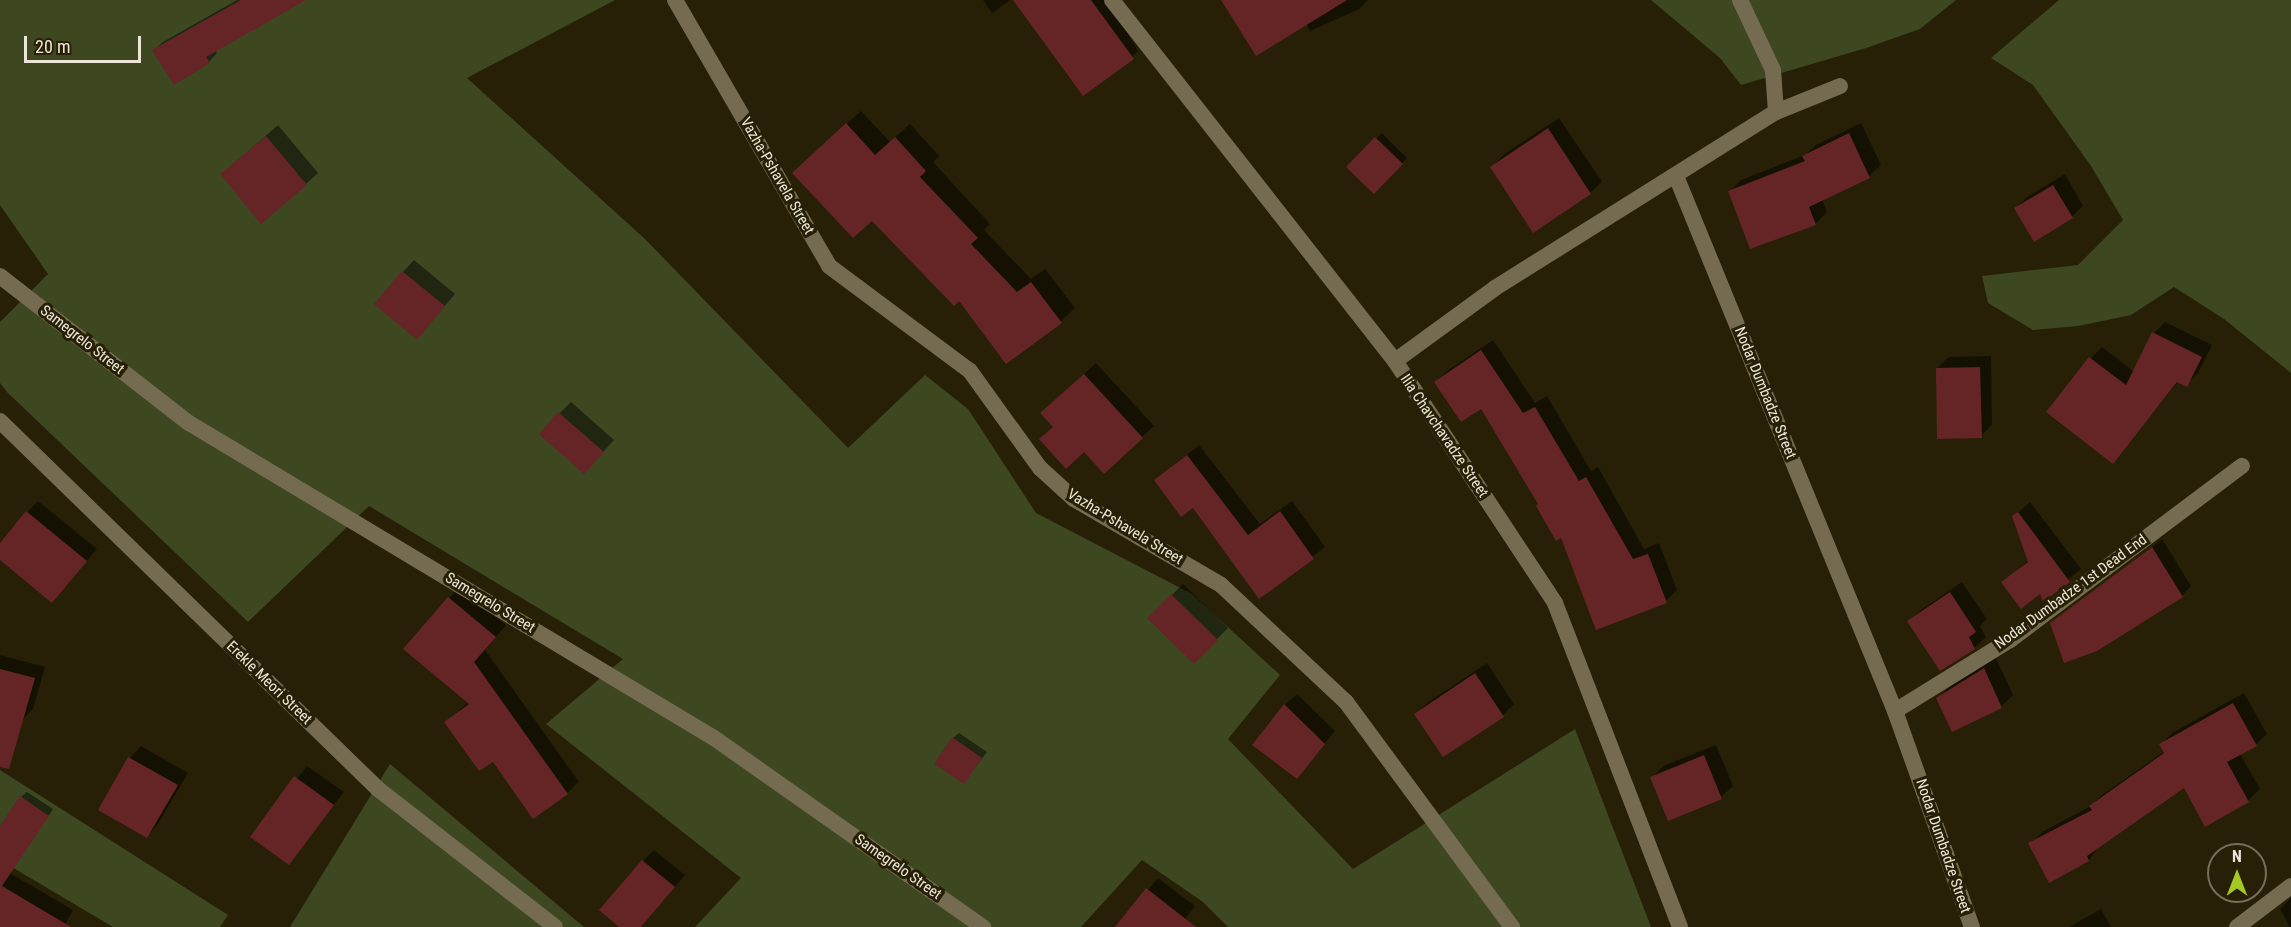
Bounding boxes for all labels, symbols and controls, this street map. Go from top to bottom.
scale bar [27,24,144,62]
text: 20 m [35,36,70,57]
street label: Vazha-Pshavela Street [736,114,818,238]
street label: Samegrelo Street [36,302,128,378]
street label: Nodar Dumbadze Street [1730,324,1800,462]
street label: Ilia Chavchavadze Street [1396,371,1492,501]
street label: Vazha-Pshavela Street [1064,485,1186,569]
street label: Nodar Dumbadze 1st Dead End [1991,531,2151,653]
street label: Samegrelo Street [442,569,538,637]
street label: Erekle Meori Street [222,638,316,728]
street label: Nodar Dumbadze Street [1912,777,1974,915]
street label: Samegrelo Street [851,830,945,904]
north arrow [2207,843,2267,903]
text: N [2232,847,2242,866]

